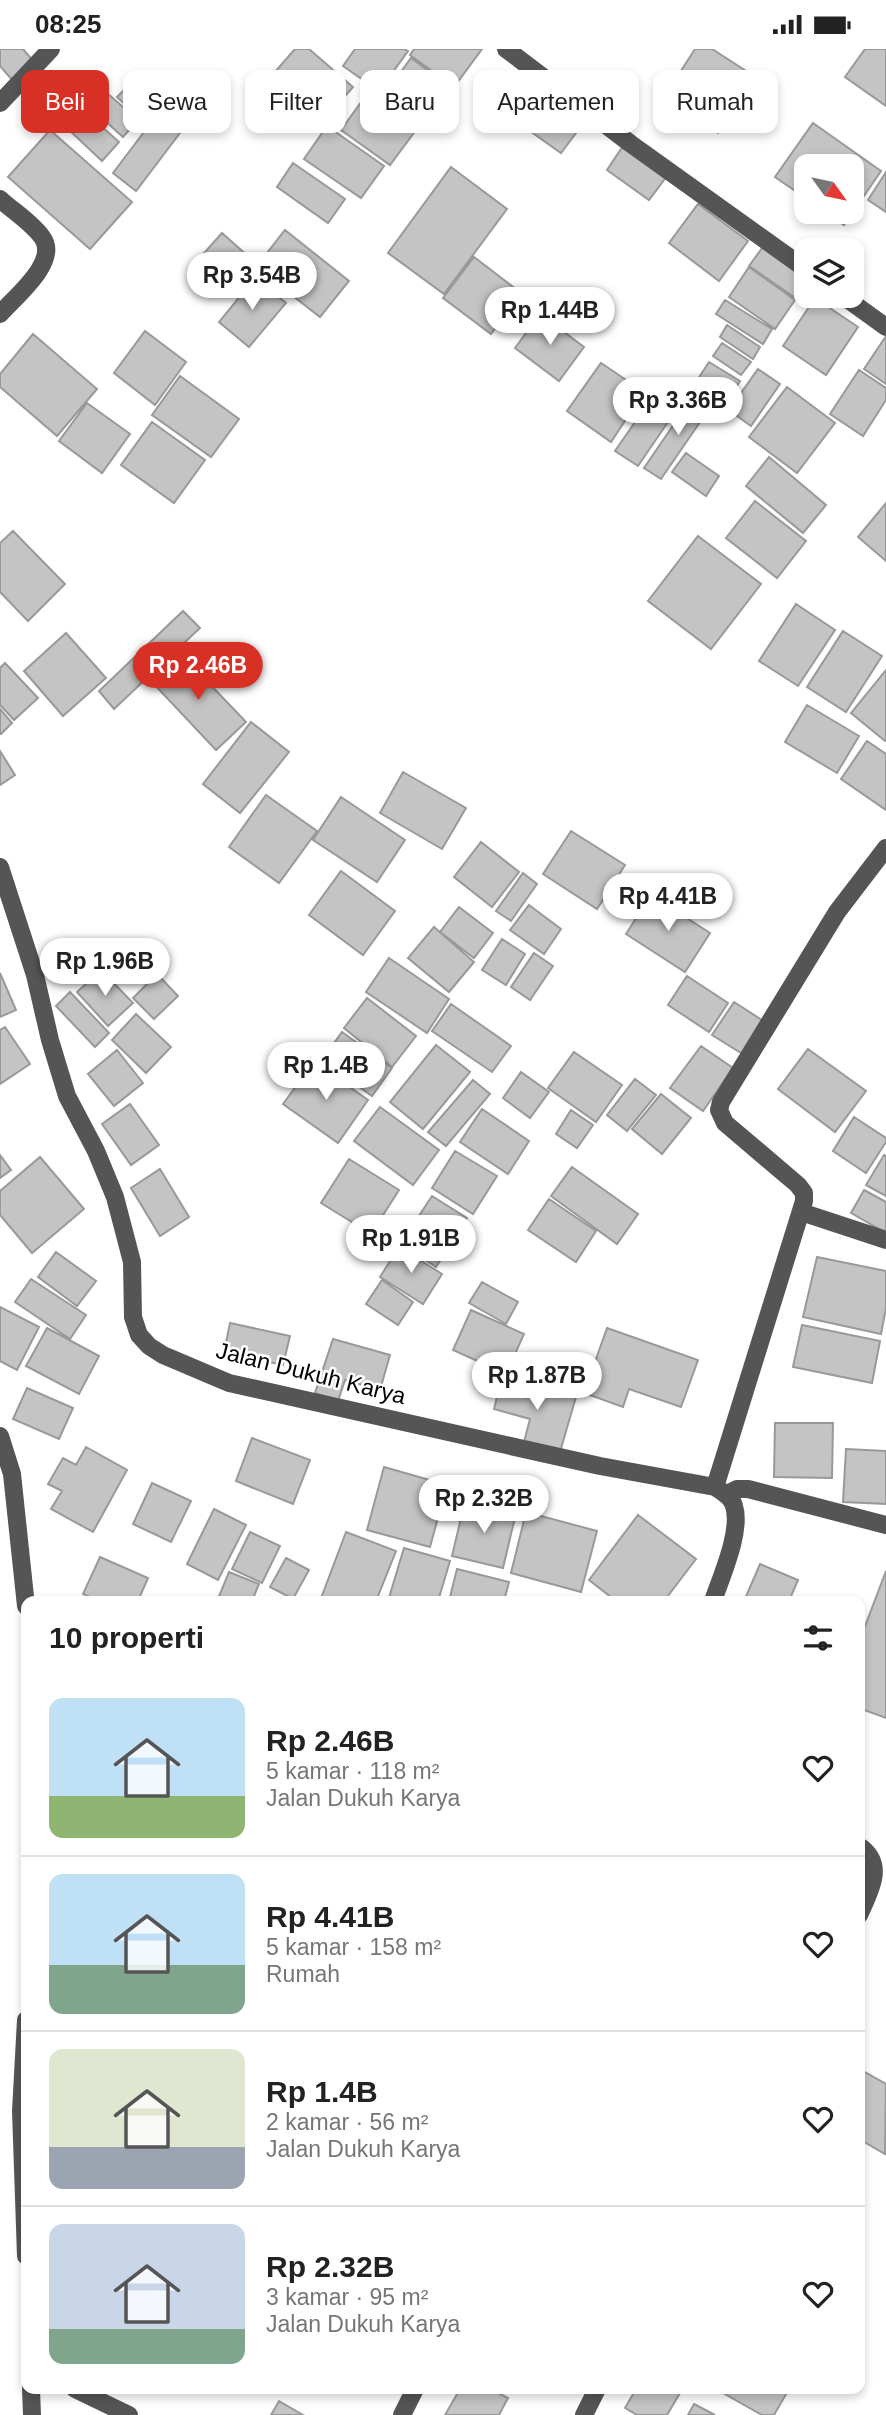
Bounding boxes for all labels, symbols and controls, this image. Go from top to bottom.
text: 08:25 [35,9,102,39]
chip: Beli [21,70,109,133]
chip: Sewa [123,70,231,133]
chip: Filter [245,70,346,133]
chip: Baru [360,70,459,133]
chip: Apartemen [473,70,639,133]
chip: Rumah [653,70,778,133]
north arrow [794,154,864,224]
map controls [794,154,864,308]
button: layers [794,238,864,308]
pin: Rp 3.54B [180,253,324,312]
text: Rp 3.54B [203,262,301,288]
pin: Rp 1.44B [478,287,622,347]
text: Rp 1.44B [501,297,599,323]
pin: Rp 3.36B [606,377,750,437]
text: Rp 3.36B [629,387,727,413]
pin: Rp 2.46B [126,643,270,702]
text: Rp 2.46B [149,652,247,678]
pin: Rp 4.41B [596,873,740,933]
text: Rp 4.41B [619,883,717,909]
pin: Rp 1.96B [33,939,177,998]
text: Rp 1.96B [56,948,154,974]
pin: Rp 1.4B [261,1042,391,1102]
text: Rp 1.4B [283,1052,369,1078]
pin: Rp 1.91B [339,1215,483,1275]
text: Rp 1.91B [362,1225,460,1251]
street label: Jalan Dukuh Karya [214,1337,409,1409]
pin: Rp 1.87B [465,1353,609,1412]
text: Rp 1.87B [488,1362,586,1388]
pin: Rp 2.32B [412,1475,556,1535]
text: Rp 2.32B [435,1485,533,1511]
icon: filters [799,1619,837,1657]
text: 10 properti [49,1621,204,1654]
text: Rp 2.46B [266,1724,394,1757]
icon: home [105,1726,189,1810]
icon: heart [799,1749,837,1787]
text: 5 kamar · 118 m² [266,1758,439,1784]
text: Jalan Dukuh Karya [266,1785,460,1811]
text: Rp 4.41B [266,1900,394,1933]
icon: home [105,1902,189,1986]
icon: heart [799,1925,837,1963]
text: 5 kamar · 158 m² [266,1934,441,1960]
text: Rumah [266,1961,340,1987]
text: Rp 1.4B [266,2075,378,2108]
icon: home [105,2077,189,2161]
icon: heart [799,2100,837,2138]
text: 2 kamar · 56 m² [266,2109,428,2135]
text: Jalan Dukuh Karya [266,2136,460,2162]
text: Rp 2.32B [266,2250,394,2283]
icon: home [105,2252,189,2336]
icon: heart [799,2275,837,2313]
text: 3 kamar · 95 m² [266,2284,428,2310]
text: Jalan Dukuh Karya [266,2311,460,2337]

